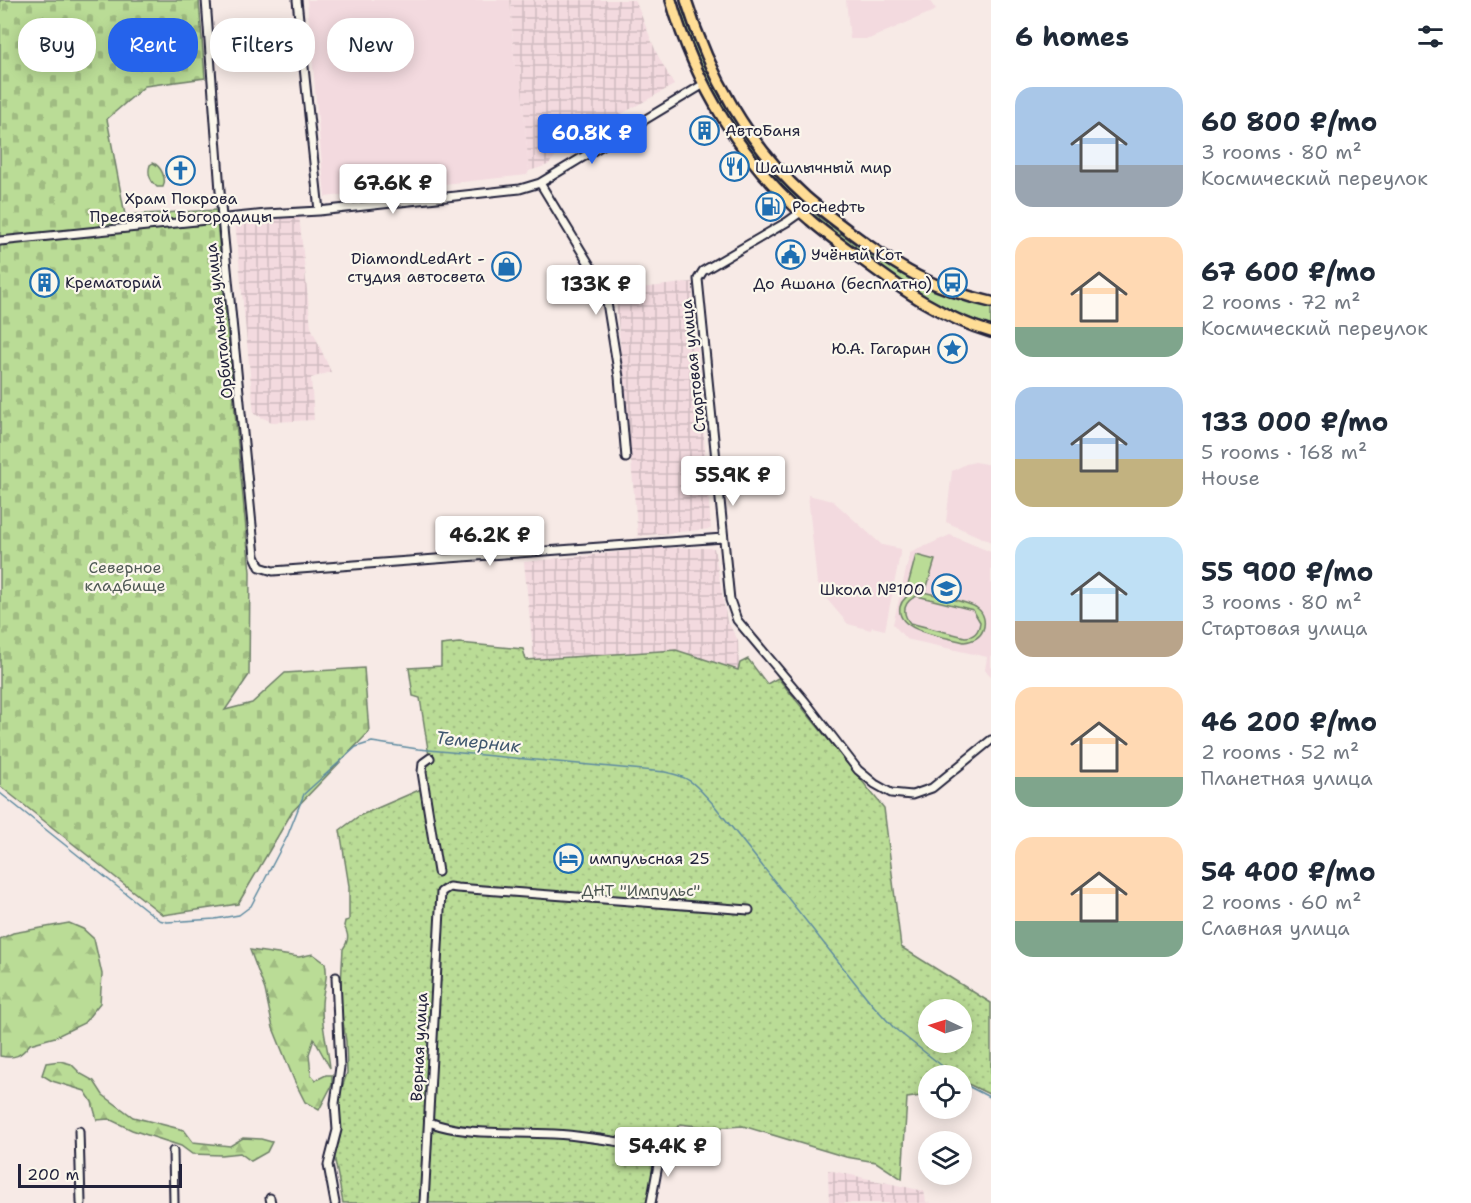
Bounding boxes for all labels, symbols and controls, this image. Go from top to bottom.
chip: Buy [18,18,96,72]
chip: Rent [108,18,198,72]
chip: Filters [210,18,315,72]
chip: New [327,18,414,72]
text: 6 homes [1015,19,1129,54]
icon: filters [1414,20,1447,53]
text: 60 800 ₽/mo [1201,104,1378,139]
icon: home [1063,111,1135,183]
pin: 60.8K ₽ [537,114,647,165]
building icon: АвтоБаня [688,114,720,146]
text: 60.8K ₽ [552,120,632,146]
place label: АвтоБаня [725,120,800,141]
text: 3 rooms · 80 m² [1201,139,1362,165]
restaurant icon: Шашлычный мир [718,151,750,183]
church icon: Храм Покрова Пресвятой Богородицы [165,154,197,186]
place label: Шашлычный мир [755,157,892,178]
pin: 67.6K ₽ [338,164,448,215]
text: Космический переулок [1201,165,1428,191]
text: 67.6K ₽ [354,170,432,196]
place label: Храм Покрова Пресвятой Богородицы [90,188,272,227]
fuel station icon: Роснефть [755,190,787,222]
place label: Роснефть [792,196,865,217]
public building icon: Учёный Кот [774,238,806,270]
street label: Орбитальная улица [200,242,238,400]
place label: Учёный Кот [811,244,903,265]
place label: DiamondLedArt - студия автосвета [347,248,485,287]
shop icon: DiamondLedArt - студия автосвета [490,251,522,283]
text: 67 600 ₽/mo [1201,254,1376,289]
icon: home [1063,261,1135,333]
pin: 133K ₽ [547,265,645,316]
building icon: Крематорий [28,266,60,298]
bus stop icon: До Ашана (бесплатно) [937,267,969,299]
text: 133K ₽ [561,271,631,297]
place label: Крематорий [65,272,162,293]
place label: До Ашана (бесплатно) [753,273,932,294]
text: 2 rooms · 72 m² [1201,289,1360,315]
street label: Стартовая улица [676,299,710,433]
text: Космический переулок [1201,315,1428,341]
place icon: Ю.А. Гагарин [936,332,968,364]
place label: Ю.А. Гагарин [831,338,931,359]
text: 133 000 ₽/mo [1201,404,1388,439]
icon: home [1063,411,1135,483]
text: 5 rooms · 168 m² [1201,439,1367,465]
pin: 55.9K ₽ [678,456,788,507]
text: 55.9K ₽ [695,462,771,488]
text: House [1201,465,1260,491]
pin: 46.2K ₽ [435,516,545,567]
text: 46.2K ₽ [449,522,531,548]
text: 55 900 ₽/mo [1201,554,1373,589]
park label: Северное кладбище [84,557,166,596]
icon: home [1063,561,1135,633]
school or university icon: Школа №100 [930,573,962,605]
place label: Школа №100 [820,579,925,600]
text: 3 rooms · 80 m² [1201,589,1362,615]
text: Стартовая улица [1201,615,1368,641]
text: 46 200 ₽/mo [1201,704,1377,739]
icon: home [1063,711,1135,783]
water label: Темерник [434,726,522,758]
text: 2 rooms · 52 m² [1201,739,1359,765]
text: Планетная улица [1201,765,1373,791]
hotel icon: импульсная 25 [552,842,584,874]
place label: импульсная 25 [589,848,710,869]
text: 54 400 ₽/mo [1201,854,1376,889]
icon: home [1063,861,1135,933]
park label: ДНТ "Импульс" [582,880,700,901]
text: 2 rooms · 60 m² [1201,889,1361,915]
text: Славная улица [1201,915,1350,941]
street label: Верная улица [406,992,432,1102]
north arrow [918,999,972,1053]
map controls [918,999,972,1185]
button: locate [918,1065,972,1119]
pin: 54.4K ₽ [613,1127,723,1178]
button: layers [918,1131,972,1185]
text: 54.4K ₽ [629,1133,707,1159]
scale bar [18,1161,182,1188]
text: 200 m [27,1164,79,1185]

